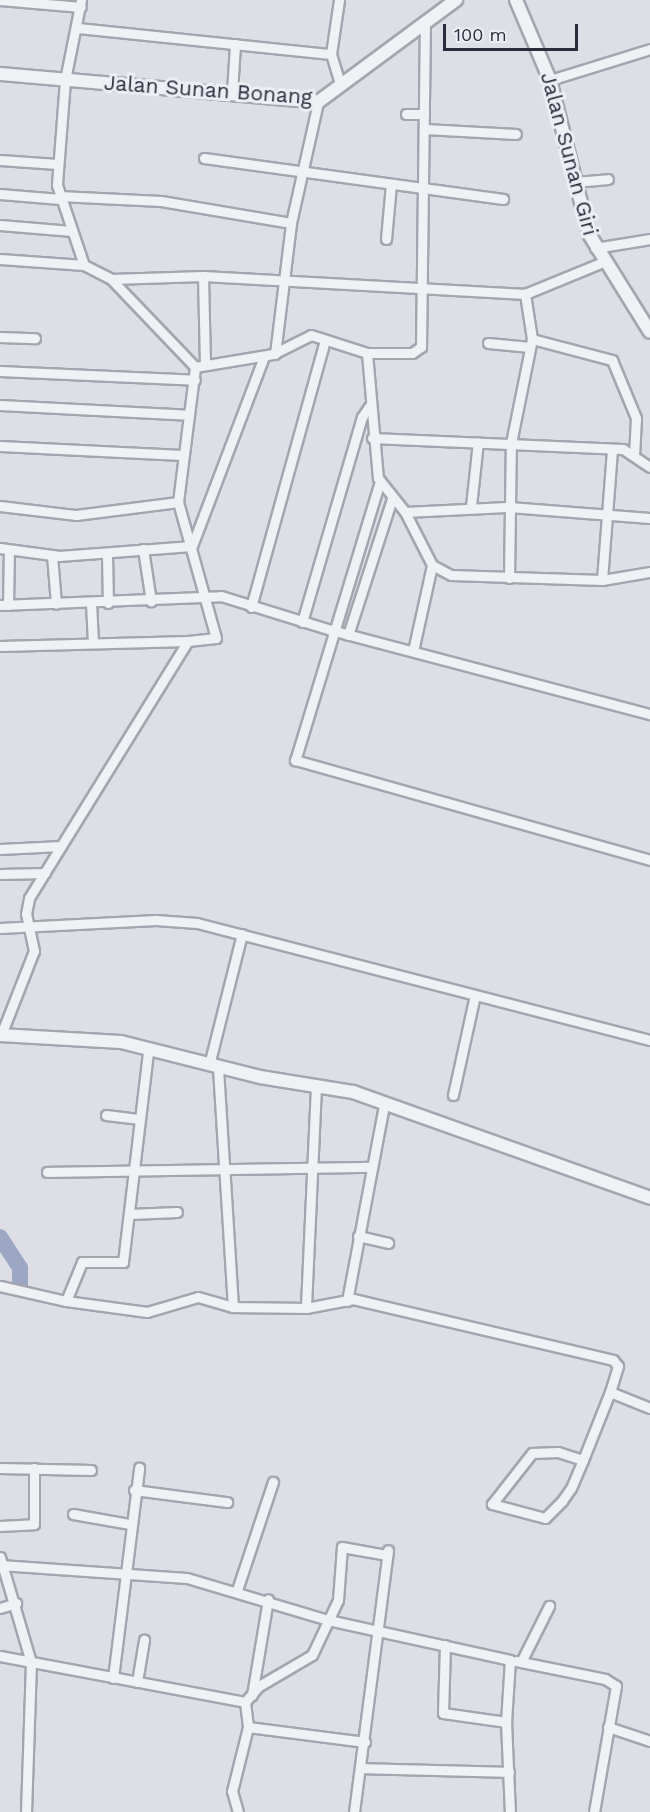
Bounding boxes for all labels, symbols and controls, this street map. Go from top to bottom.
scale bar [446,12,581,50]
text: 100 m [454,24,507,45]
street label: Jalan Sunan Bonang [103,70,313,110]
street label: Jalan Sunan Giri [535,70,603,238]

